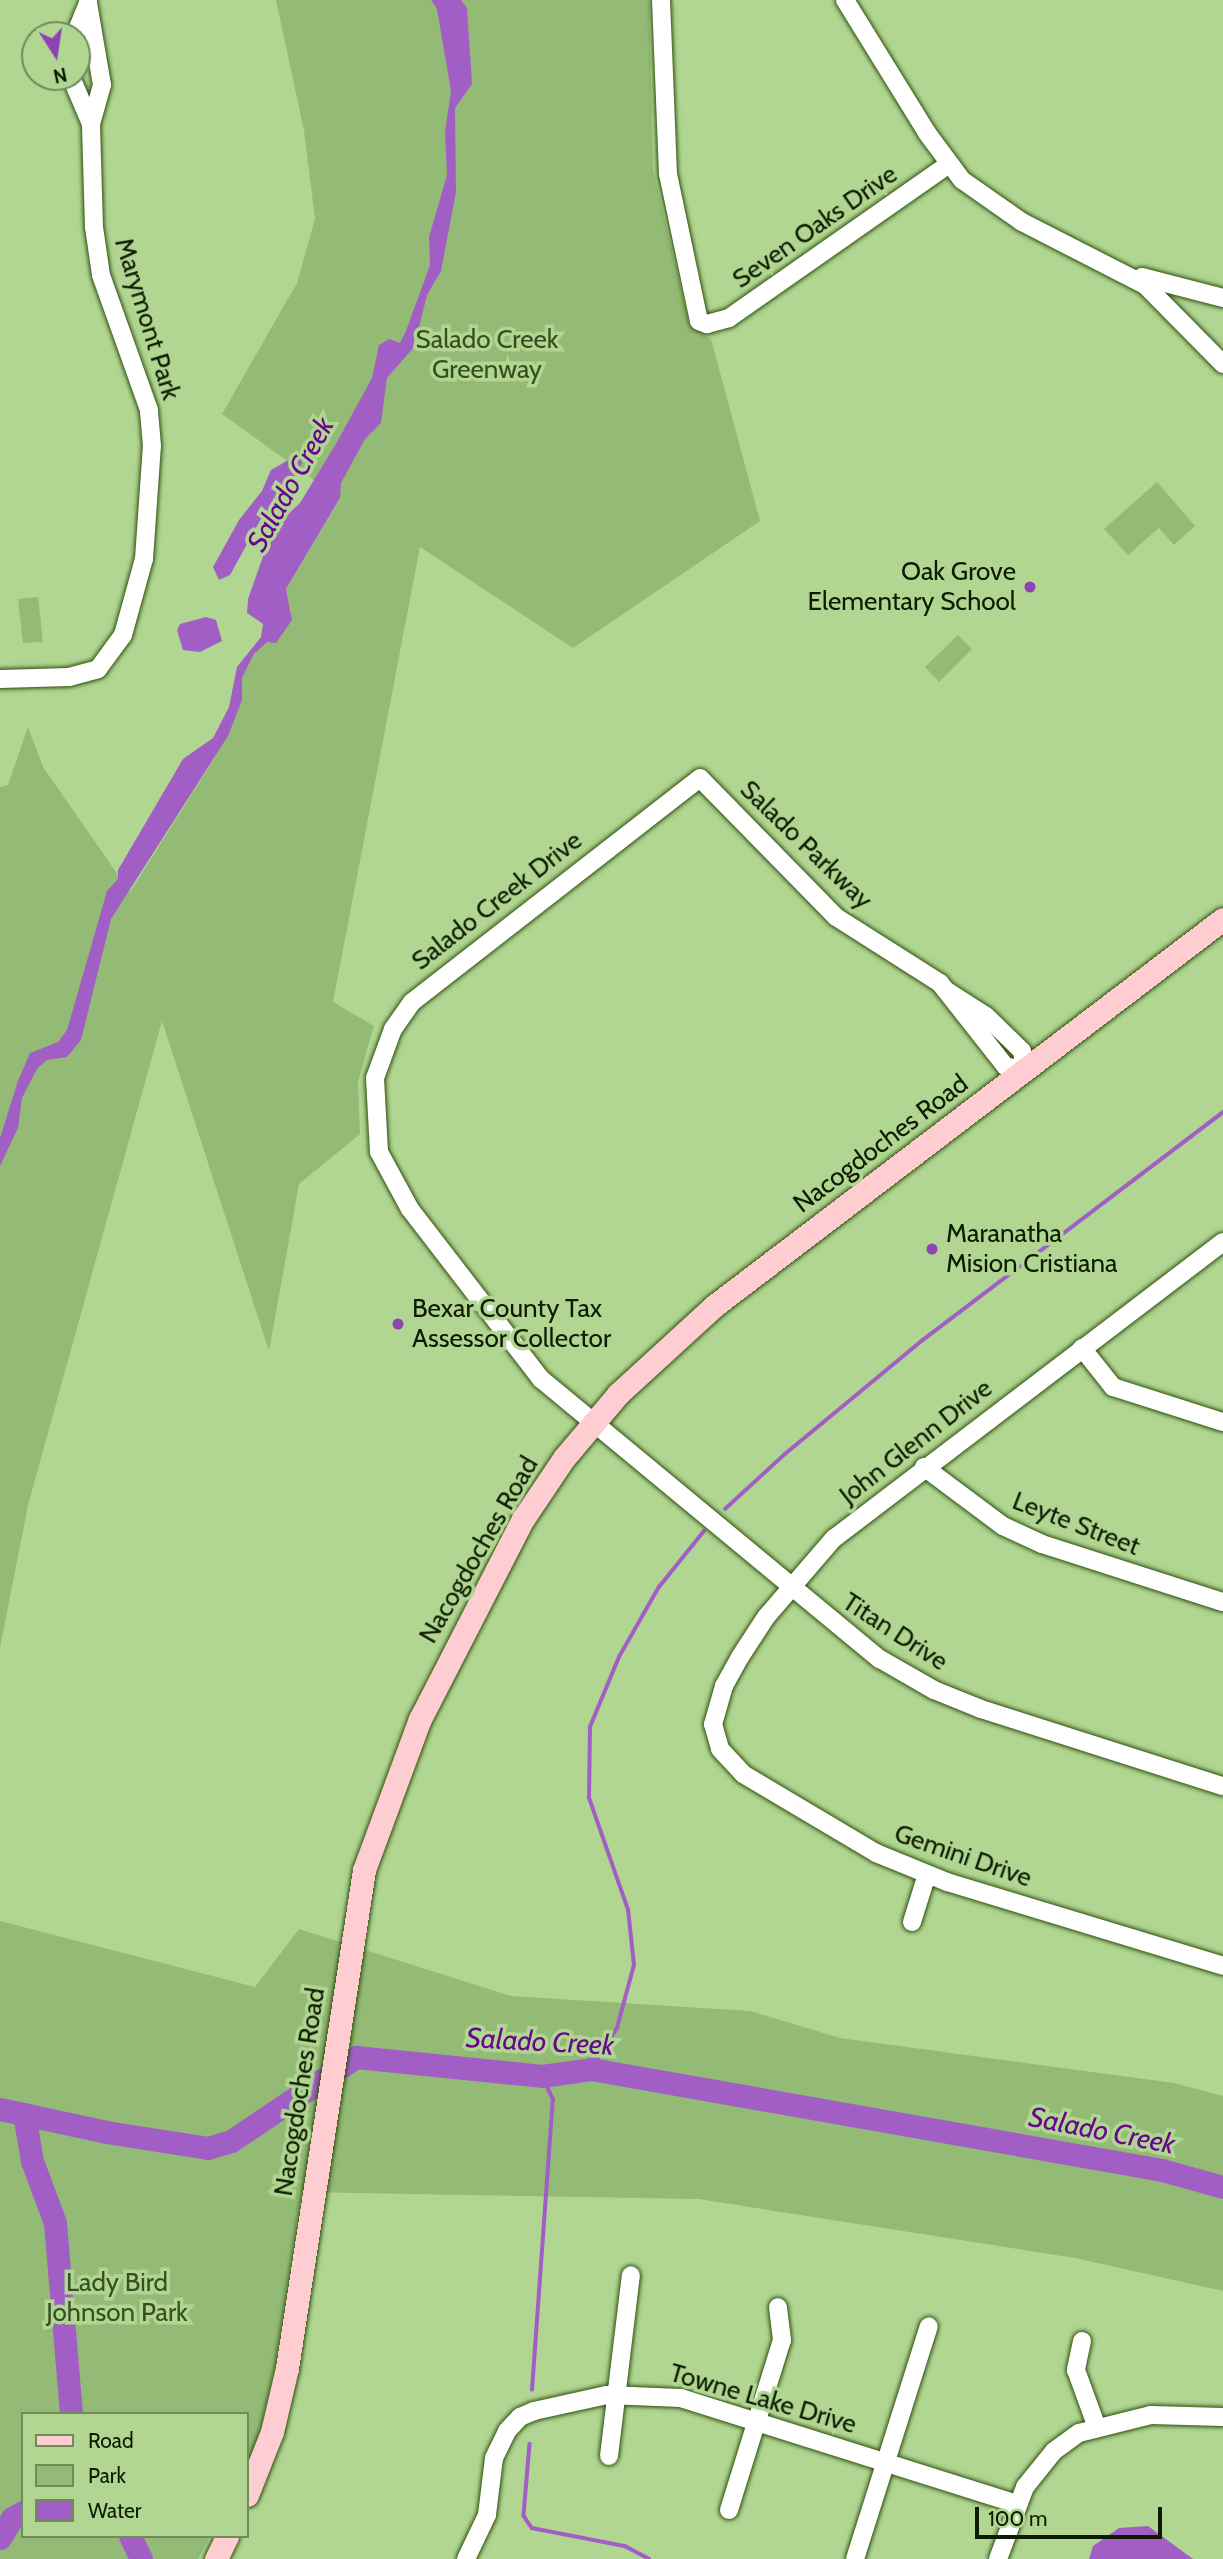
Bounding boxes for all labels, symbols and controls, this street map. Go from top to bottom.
north arrow [21,21,91,91]
text: N [51,62,69,88]
street label: Seven Oaks Drive [727,159,903,295]
street label: Marymont Park [108,234,186,404]
park label: Salado Creek Greenway [416,324,558,386]
water label: Salado Creek [239,411,341,557]
place label: Oak Grove Elementary School [808,556,1016,618]
marker: Oak Grove Elementary School [1022,579,1038,595]
street label: Salado Parkway [733,774,879,916]
street label: Salado Creek Drive [406,825,588,977]
street label: Nacogdoches Road [788,1068,974,1220]
place label: Maranatha Mision Cristiana [946,1218,1117,1280]
marker: Maranatha Mision Cristiana [924,1241,940,1257]
place label: Bexar County Tax Assessor Collector [412,1293,611,1354]
marker: Bexar County Tax Assessor Collector [390,1316,406,1332]
street label: John Glenn Drive [834,1373,998,1511]
street label: Nacogdoches Road [413,1451,545,1649]
street label: Leyte Street [1008,1485,1144,1563]
street label: Titan Drive [837,1586,953,1678]
street label: Gemini Drive [890,1818,1036,1894]
street label: Nacogdoches Road [268,1986,332,2198]
water label: Salado Creek [465,2020,615,2062]
water label: Salado Creek [1026,2099,1178,2161]
park label: Lady Bird Johnson Park [46,2267,188,2328]
street label: Towne Lake Drive [666,2357,860,2441]
legend [21,2412,248,2538]
text: Road [88,2428,134,2453]
text: Park [88,2463,126,2488]
scale bar [978,2492,1165,2536]
text: Water [88,2498,141,2523]
text: 100 m [988,2506,1047,2531]

